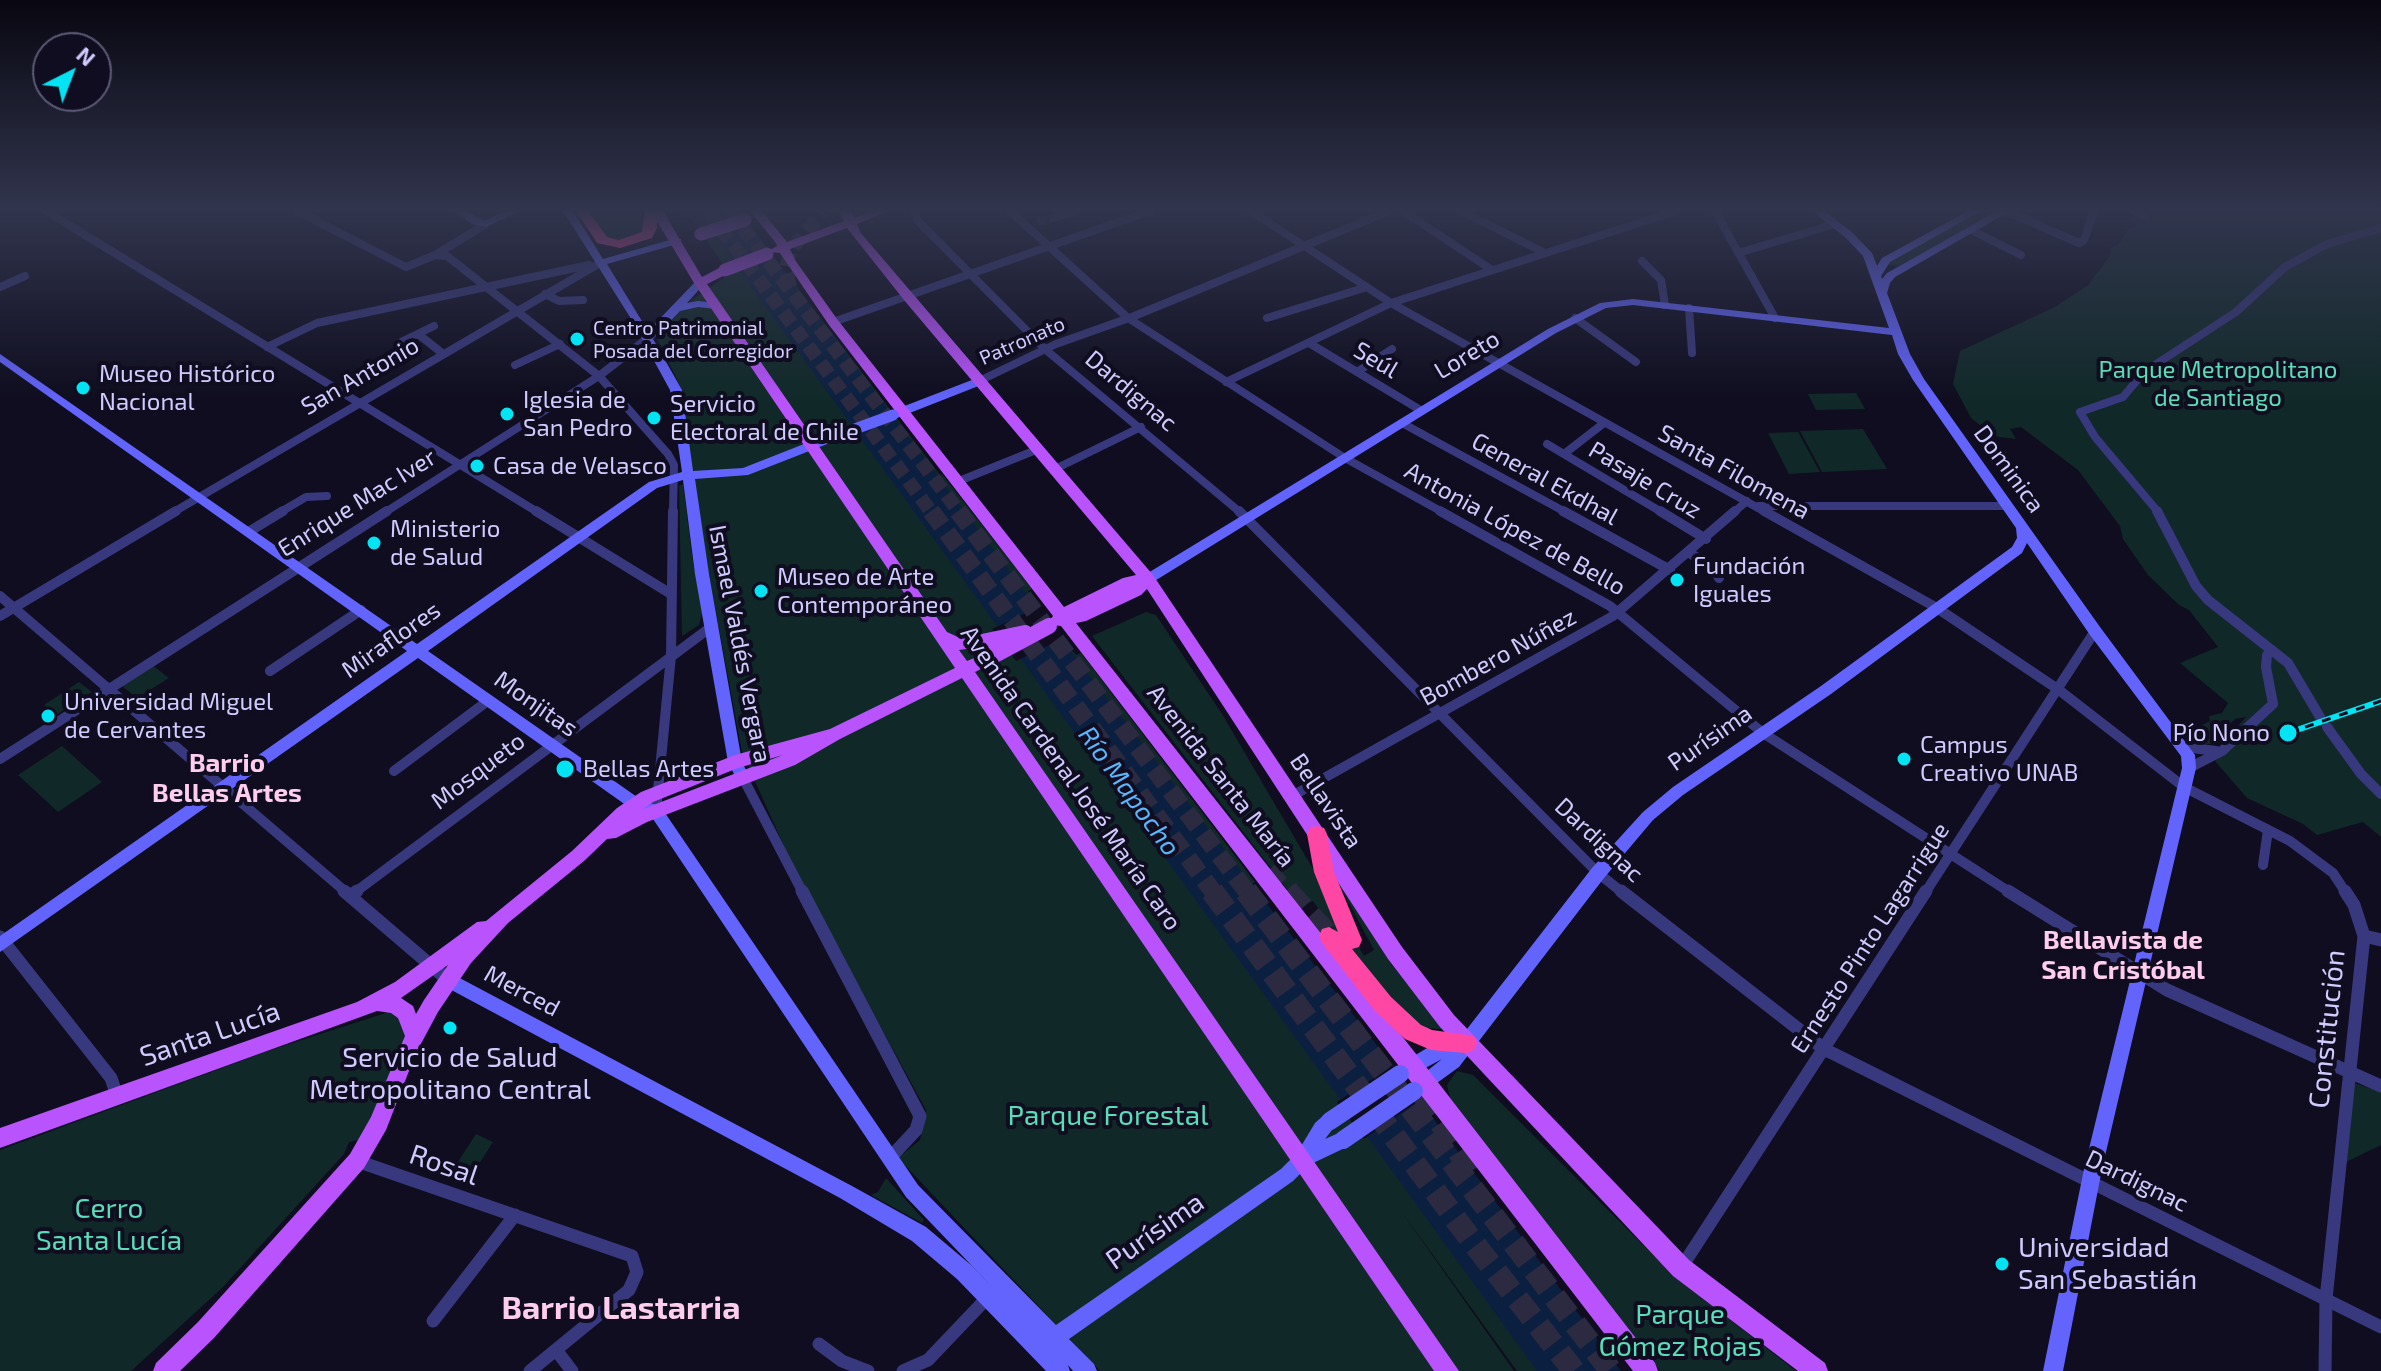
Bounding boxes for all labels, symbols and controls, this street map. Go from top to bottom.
north arrow [32,32,112,112]
text: N [72,41,101,71]
street label: Patronato [976,312,1068,370]
place label: Centro Patrimonial Posada del Corregidor [593,316,793,363]
street label: Loreto [1429,324,1505,386]
marker: Centro Patrimonial Posada del Corregidor [568,330,586,348]
street label: San Antonio [296,331,424,421]
street label: Seúl [1348,336,1404,384]
street label: Dardignac [1079,344,1183,438]
park label: Parque Metropolitano de Santiago [2099,356,2337,412]
place label: Museo Histórico Nacional [99,360,275,416]
marker: Museo Histórico Nacional [74,379,92,397]
place label: Iglesia de San Pedro [523,386,633,442]
place label: Servicio Electoral de Chile [670,390,859,446]
marker: Iglesia de San Pedro [498,405,516,423]
marker: Servicio Electoral de Chile [645,409,663,427]
street label: Santa Filomena [1653,418,1815,526]
street label: Dominica [1968,420,2050,518]
street label: General Ekdhal [1467,427,1623,531]
street label: Pasaje Cruz [1584,435,1706,525]
street label: Enrique Mac Iver [273,443,441,563]
place label: Casa de Velasco [493,452,667,480]
street label: Antonia López de Bello [1400,456,1630,602]
marker: Casa de Velasco [468,457,486,475]
place label: Ministerio de Salud [390,515,500,571]
street label: Ismael Valdés Vergara [703,523,777,765]
marker: Ministerio de Salud [365,534,383,552]
place label: Fundación Iguales [1693,552,1805,608]
place label: Museo de Arte Contemporáneo [777,563,952,619]
marker: Fundación Iguales [1668,571,1686,589]
marker: Museo de Arte Contemporáneo [752,582,770,600]
street label: Miraflores [336,596,446,684]
street label: Bombero Núñez [1415,602,1581,712]
street label: Avenida Cardenal José María Caro [955,620,1187,936]
street label: Monjitas [489,665,583,743]
street label: Avenida Santa María [1141,679,1301,873]
place label: Universidad Miguel de Cervantes [64,688,273,744]
street label: Purísima [1663,699,1757,777]
marker: Universidad Miguel de Cervantes [39,707,57,725]
place label: Pío Nono [2173,719,2270,747]
water label: Río Mapocho [1072,720,1186,862]
marker: Pío Nono [2277,722,2299,744]
street label: Mosqueto [425,726,531,816]
place label: Campus Creativo UNAB [1920,731,2078,787]
district label: Barrio Bellas Artes [152,747,302,808]
street label: Bellavista [1284,748,1368,854]
marker: Campus Creativo UNAB [1895,750,1913,768]
place label: Bellas Artes [583,755,715,783]
marker: Bellas Artes [554,758,576,780]
street label: Dardignac [1549,792,1649,888]
street label: Ernesto Pinto Lagarrigue [1785,817,1955,1059]
district label: Bellavista de San Cristóbal [2041,924,2205,986]
street label: Constitución [2302,948,2352,1110]
street label: Merced [479,959,565,1023]
street label: Santa Lucía [135,994,285,1074]
marker: Servicio de Salud Metropolitano Central [441,1019,459,1037]
place label: Servicio de Salud Metropolitano Central [309,1041,591,1107]
park label: Parque Forestal [1008,1099,1208,1133]
street label: Rosal [405,1138,483,1192]
street label: Dardignac [2081,1144,2193,1218]
street label: Purísima [1100,1185,1210,1277]
park label: Cerro Santa Lucía [36,1192,182,1258]
place label: Universidad San Sebastián [2018,1231,2197,1297]
marker: Universidad San Sebastián [1993,1255,2011,1273]
district label: Barrio Lastarria [502,1289,740,1327]
park label: Parque Gómez Rojas [1598,1298,1762,1364]

